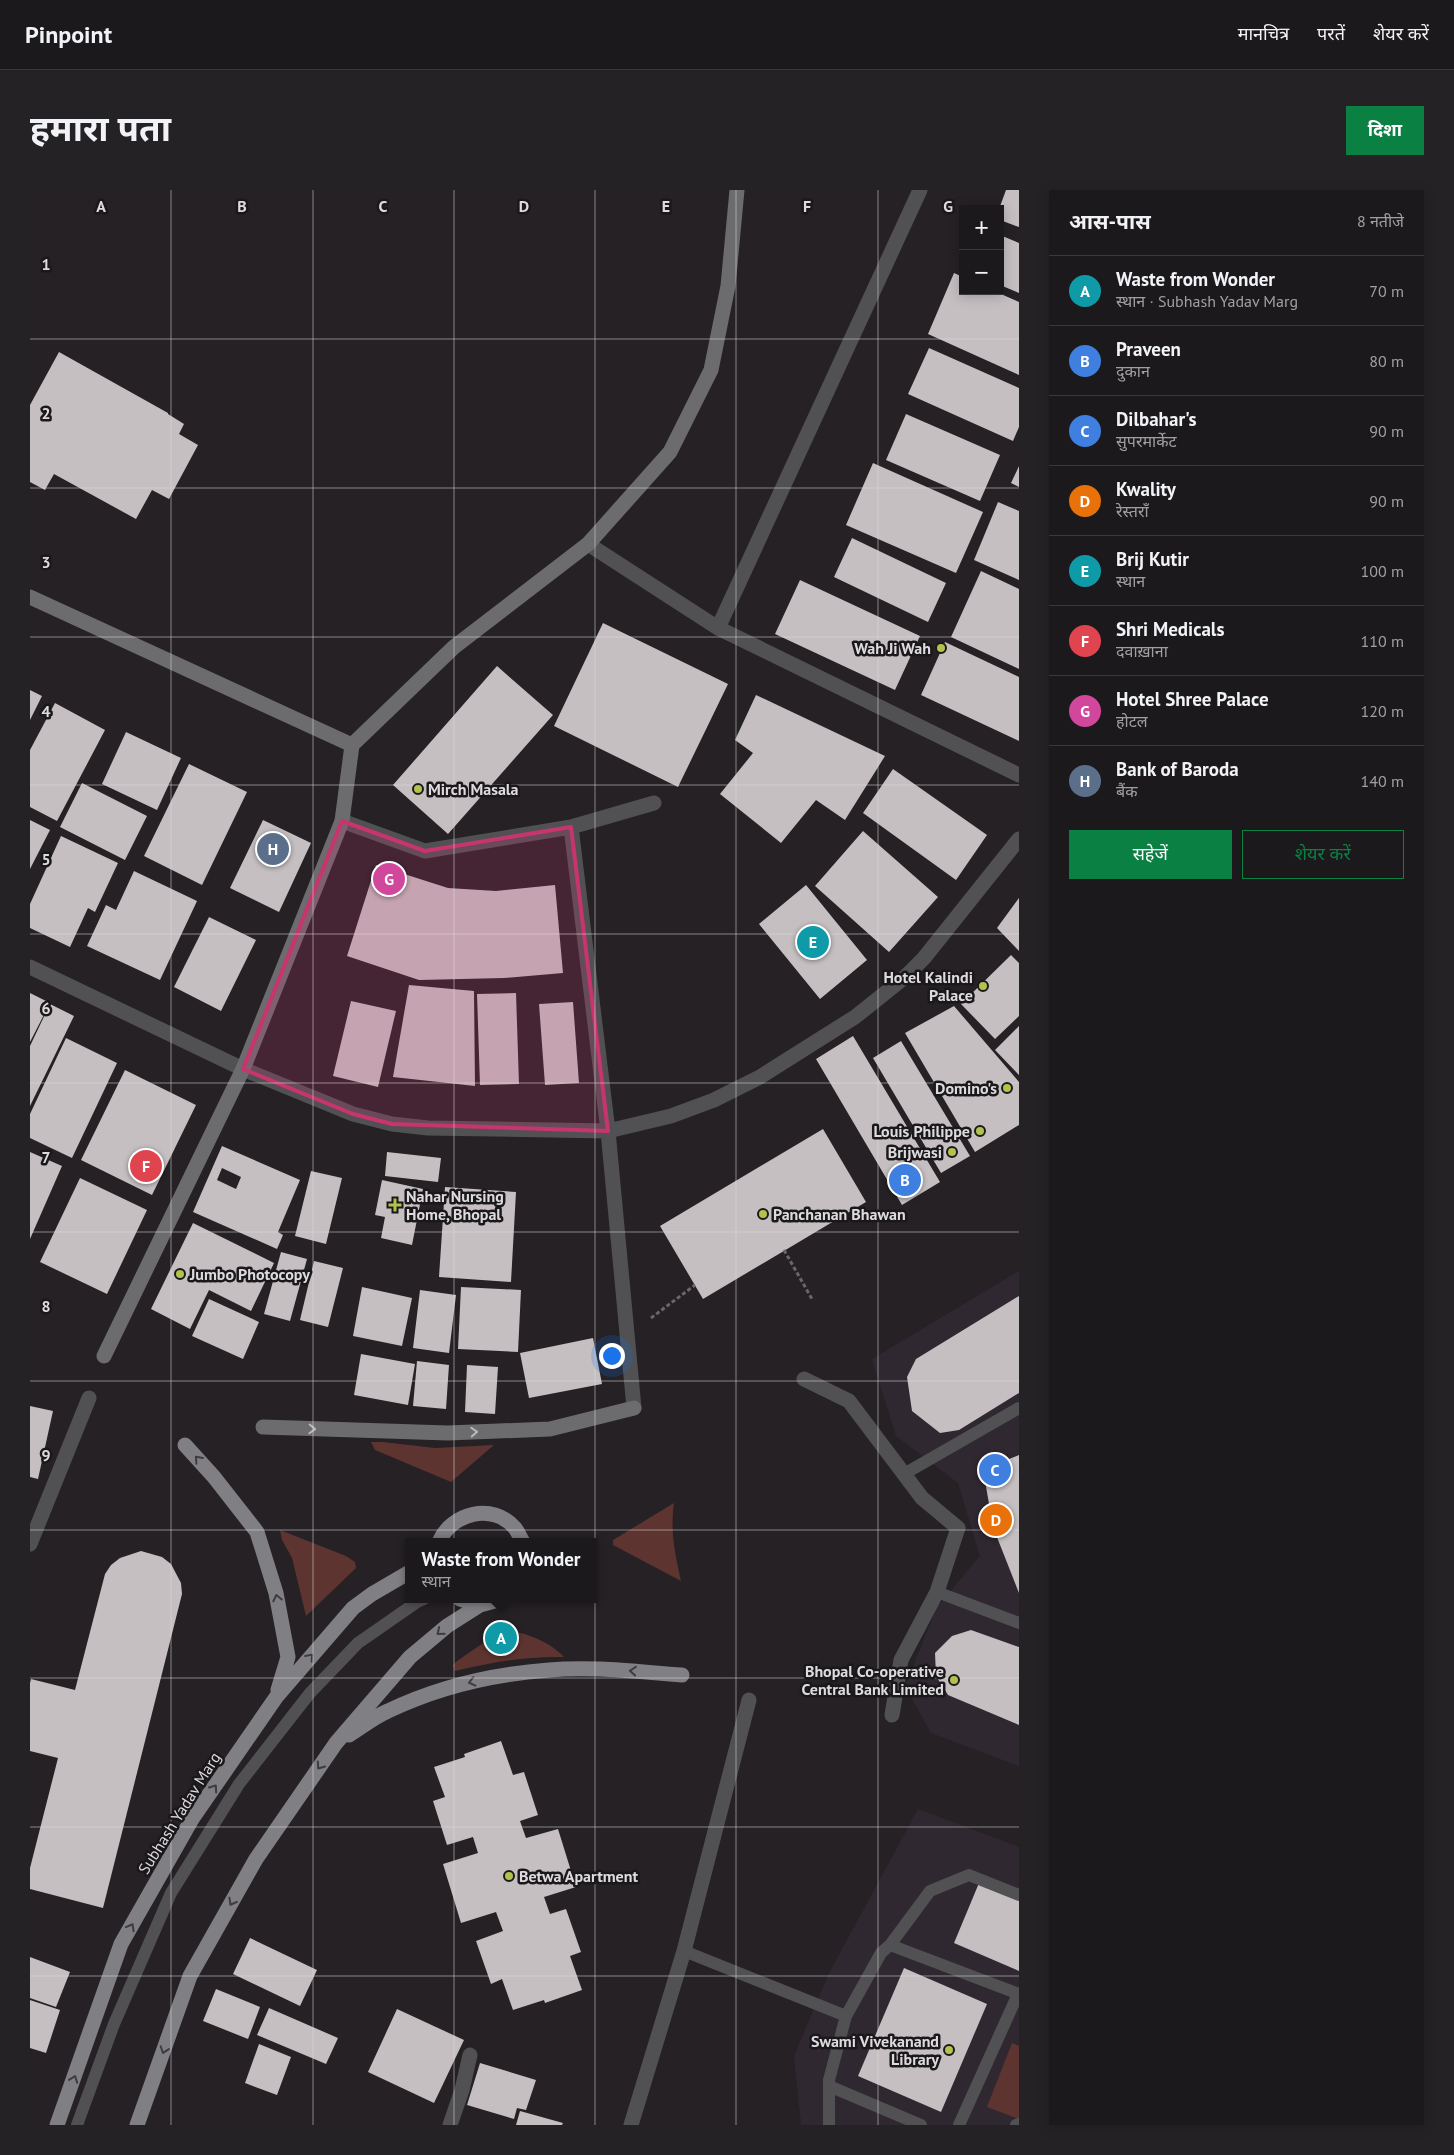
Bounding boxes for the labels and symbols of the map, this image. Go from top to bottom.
text: A [96,196,106,216]
text: B [237,196,247,216]
text: C [379,196,388,216]
text: D [519,196,529,216]
text: E [662,196,670,216]
text: F [803,196,811,216]
text: G [943,196,953,216]
text: 1 [41,254,51,274]
text: 2 [41,403,51,423]
text: 3 [41,552,51,572]
place label: Wah Ji Wah [854,638,931,658]
marker: Wah Ji Wah [935,642,947,654]
text: 4 [41,701,51,721]
place label: Mirch Masala [428,779,519,799]
marker: Mirch Masala [412,783,424,795]
pin: H [257,830,289,868]
text: 5 [41,849,51,869]
pin: G [373,860,405,898]
pin: E [797,923,829,961]
place label: Hotel Kalindi Palace [883,967,973,1005]
marker: Hotel Kalindi Palace [977,980,989,992]
text: 6 [41,998,51,1018]
place label: Domino's [935,1078,997,1098]
marker: Domino's [1001,1082,1013,1094]
place label: Louis Philippe [873,1121,970,1141]
marker: Louis Philippe [974,1125,986,1137]
place label: Brijwasi [888,1142,942,1162]
marker: Brijwasi [946,1146,958,1158]
text: 7 [41,1147,51,1167]
pin: F [130,1147,162,1185]
pin: B [889,1161,921,1199]
place label: Nahar Nursing Home, Bhopal [406,1186,504,1224]
marker: Nahar Nursing Home, Bhopal [388,1198,402,1212]
place label: Panchanan Bhawan [773,1204,906,1224]
marker: Panchanan Bhawan [757,1208,769,1220]
place label: Jumbo Photocopy [189,1264,310,1284]
marker: Jumbo Photocopy [174,1268,186,1280]
text: 8 [41,1296,51,1316]
your location [599,1343,625,1369]
one-way arrow [308,1423,316,1434]
one-way arrow [470,1427,478,1438]
text: 9 [41,1445,51,1465]
pin: C [979,1451,1011,1489]
one-way arrow [195,1456,204,1465]
pin: D [980,1501,1012,1539]
one-way arrow [272,1593,283,1602]
pin: A [485,1619,517,1657]
one-way arrow [436,1627,445,1636]
one-way arrow [305,1654,314,1663]
place label: Bhopal Co-operative Central Bank Limited [801,1661,944,1699]
one-way arrow [629,1666,637,1677]
marker: Bhopal Co-operative Central Bank Limited [948,1674,960,1686]
one-way arrow [468,1676,477,1687]
street label: Subhash Yadav Marg [133,1748,225,1878]
one-way arrow [317,1760,326,1770]
one-way arrow [208,1784,217,1793]
place label: Betwa Apartment [519,1866,638,1886]
marker: Betwa Apartment [503,1870,515,1882]
one-way arrow [228,1897,238,1906]
one-way arrow [125,1924,135,1933]
place label: Swami Vivekanand Library [811,2031,939,2069]
marker: Swami Vivekanand Library [943,2044,955,2056]
one-way arrow [160,2045,170,2053]
one-way arrow [68,2075,78,2084]

